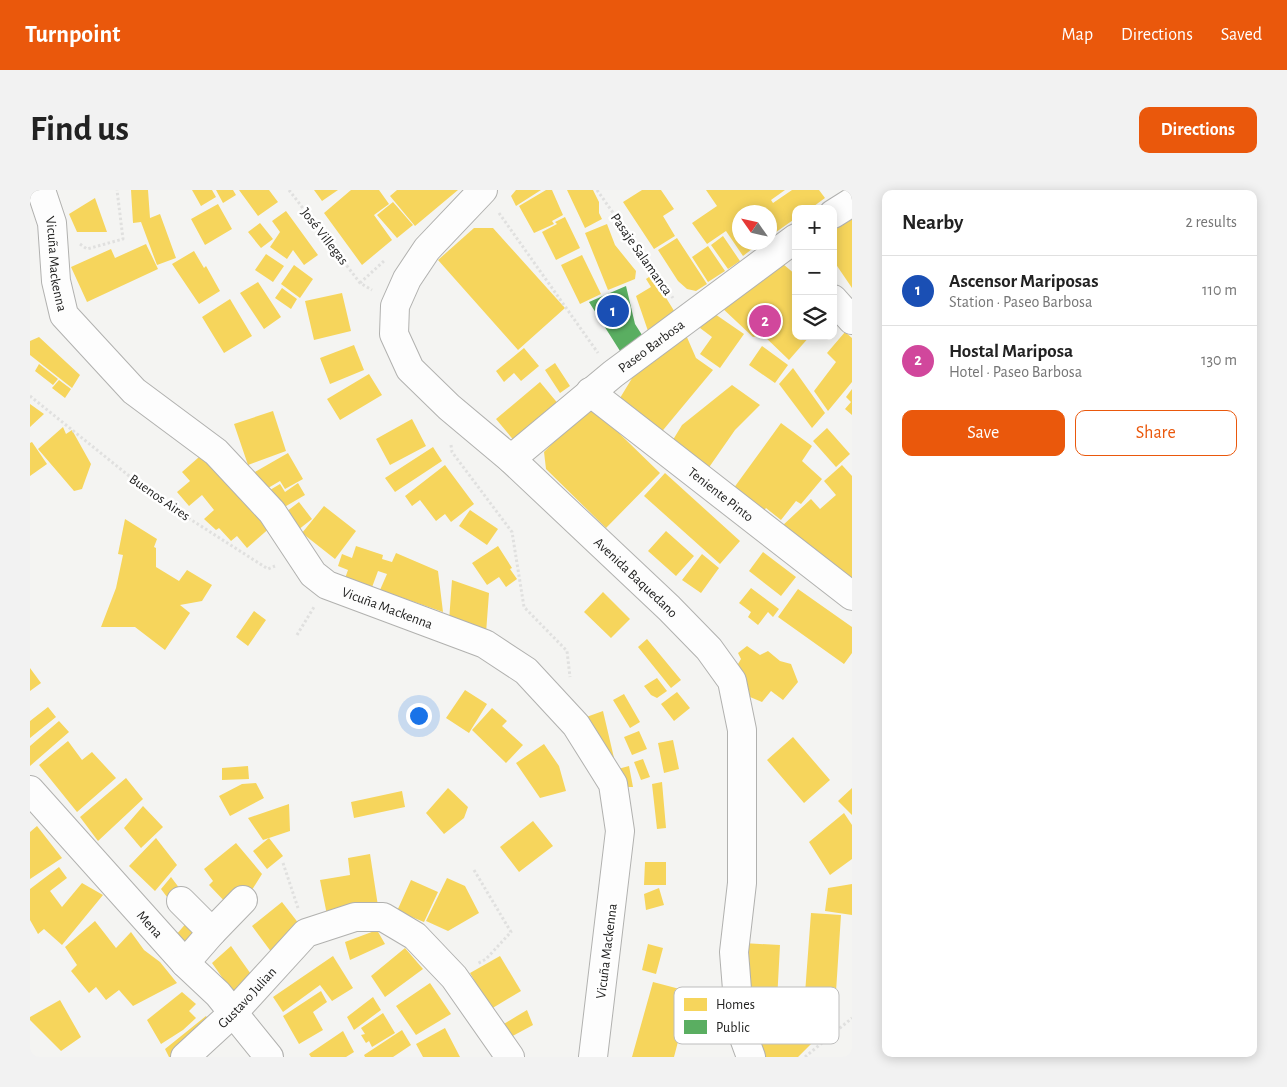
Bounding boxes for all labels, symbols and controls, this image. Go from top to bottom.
text: Turnpoint [25,23,120,47]
text: Map [1062,26,1093,44]
text: Directions [1121,26,1193,44]
text: Saved [1221,26,1262,44]
button: Directions [1139,107,1257,153]
text: Find us [30,112,129,147]
north arrow [732,205,777,250]
map controls [792,205,837,340]
button: + [792,205,837,250]
street label: José Villegas [298,206,351,268]
street label: Pasaje Salamanca [608,211,675,299]
text: Nearby [902,212,963,233]
text: 2 results [1185,214,1237,230]
street label: Vicuña Mackenna [42,215,69,314]
button: − [792,250,837,295]
text: Ascensor Mariposas [949,272,1099,291]
text: 1 [915,282,921,298]
text: 110 m [1202,282,1237,298]
pin: 1 [597,292,629,330]
text: Station · Paseo Barbosa [949,294,1092,310]
button: layers [792,295,837,340]
pin: 2 [749,302,781,340]
street label: Paseo Barbosa [616,317,688,376]
text: Hostal Mariposa [949,342,1073,361]
text: 2 [914,352,922,368]
text: 130 m [1201,352,1237,368]
text: Hotel · Paseo Barbosa [949,364,1082,380]
button: Save [902,410,1065,456]
button: Share [1075,410,1237,456]
street label: Teniente Pinto [685,465,756,525]
street label: Buenos Aires [127,472,192,524]
street label: Avenida Baquedano [591,535,680,621]
street label: Vicuña Mackenna [340,585,435,632]
your location [406,703,432,729]
street label: Vicuña Mackenna [594,902,620,1000]
street label: Mena [134,909,165,941]
street label: Gustavo Julian [216,965,279,1031]
legend [674,987,839,1044]
text: Homes [716,998,755,1012]
text: Public [716,1021,750,1035]

